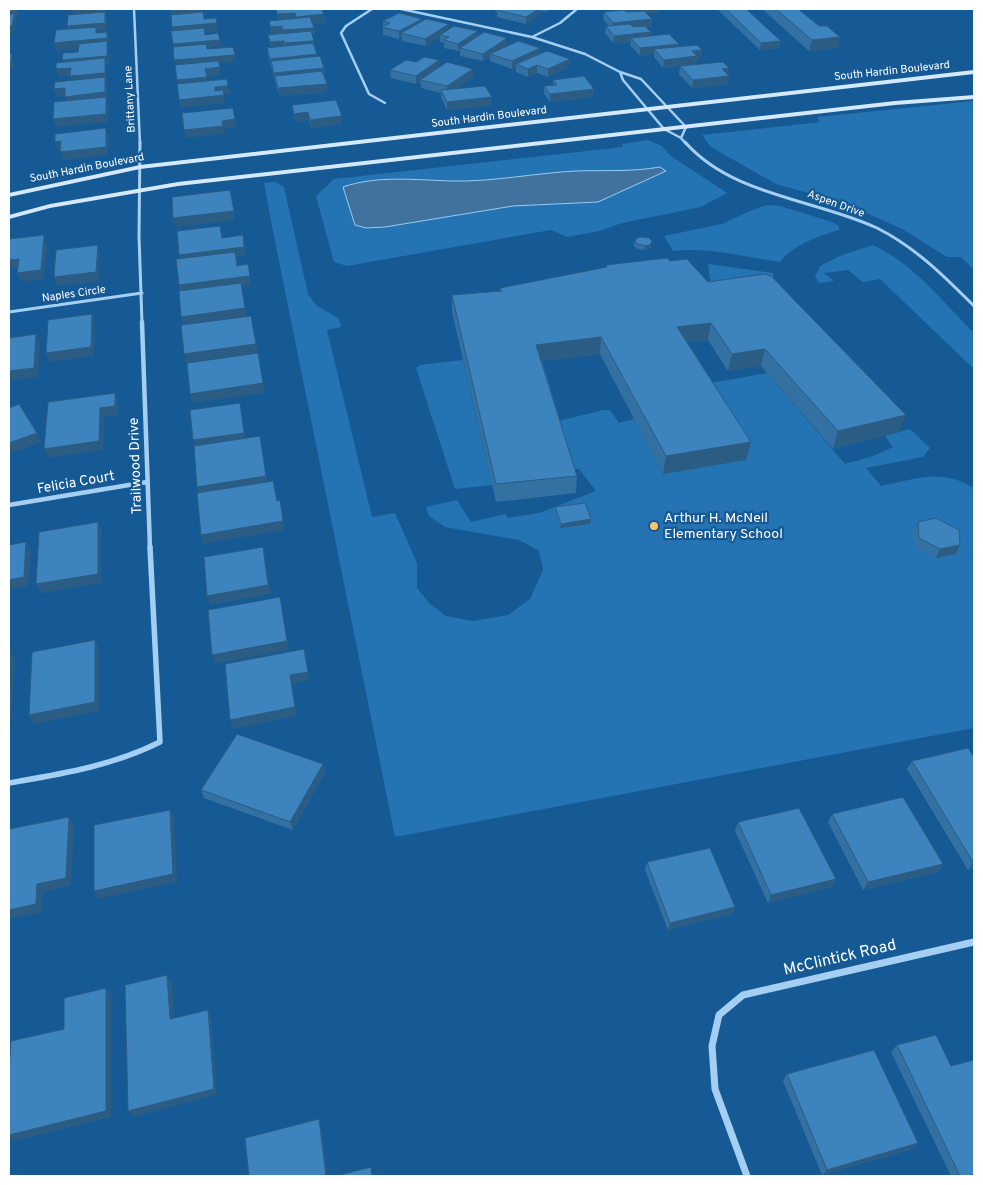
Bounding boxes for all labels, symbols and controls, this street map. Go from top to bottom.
street label: South Hardin Boulevard [833,58,951,84]
street label: Brittany Lane [121,65,139,133]
street label: South Hardin Boulevard [430,103,548,131]
street label: South Hardin Boulevard [29,150,145,186]
street label: Aspen Drive [805,187,867,221]
street label: Naples Circle [41,283,107,305]
street label: Trailwood Drive [126,417,146,515]
street label: Felicia Court [36,468,116,498]
place label: Arthur H. McNeil Elementary School [664,510,783,543]
marker: Arthur H. McNeil Elementary School [648,520,660,532]
street label: McClintick Road [782,935,898,981]

